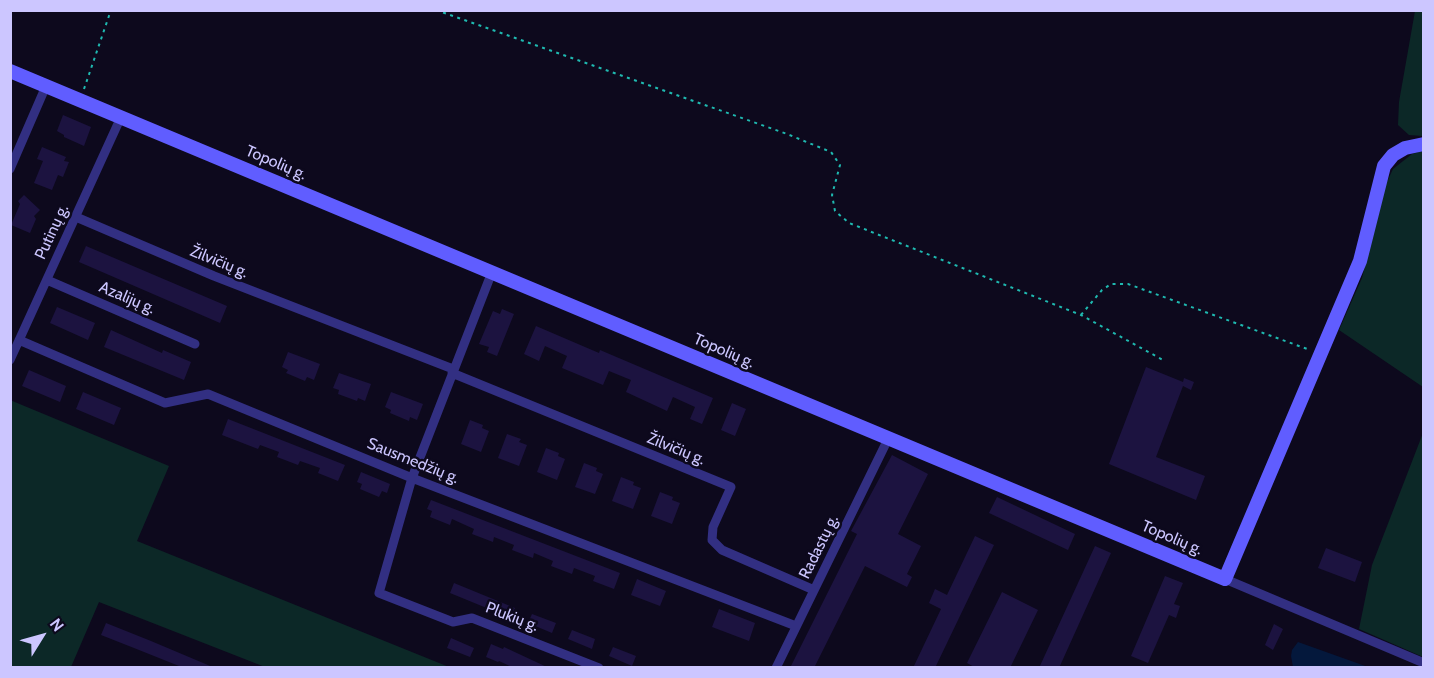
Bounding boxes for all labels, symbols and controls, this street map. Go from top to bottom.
street label: Topolių g. [243,142,309,184]
street label: Putinų g. [31,201,73,263]
street label: Žilvičių g. [187,242,251,282]
street label: Azalijų g. [96,278,158,318]
street label: Topolių g. [691,330,757,372]
street label: Žilvičių g. [644,429,708,469]
street label: Sausmedžių g. [364,434,462,488]
street label: Radastų g. [795,512,843,582]
street label: Topolių g. [1139,517,1205,559]
street label: Plukių g. [483,598,541,636]
north arrow [12,606,72,666]
text: N [46,615,68,635]

